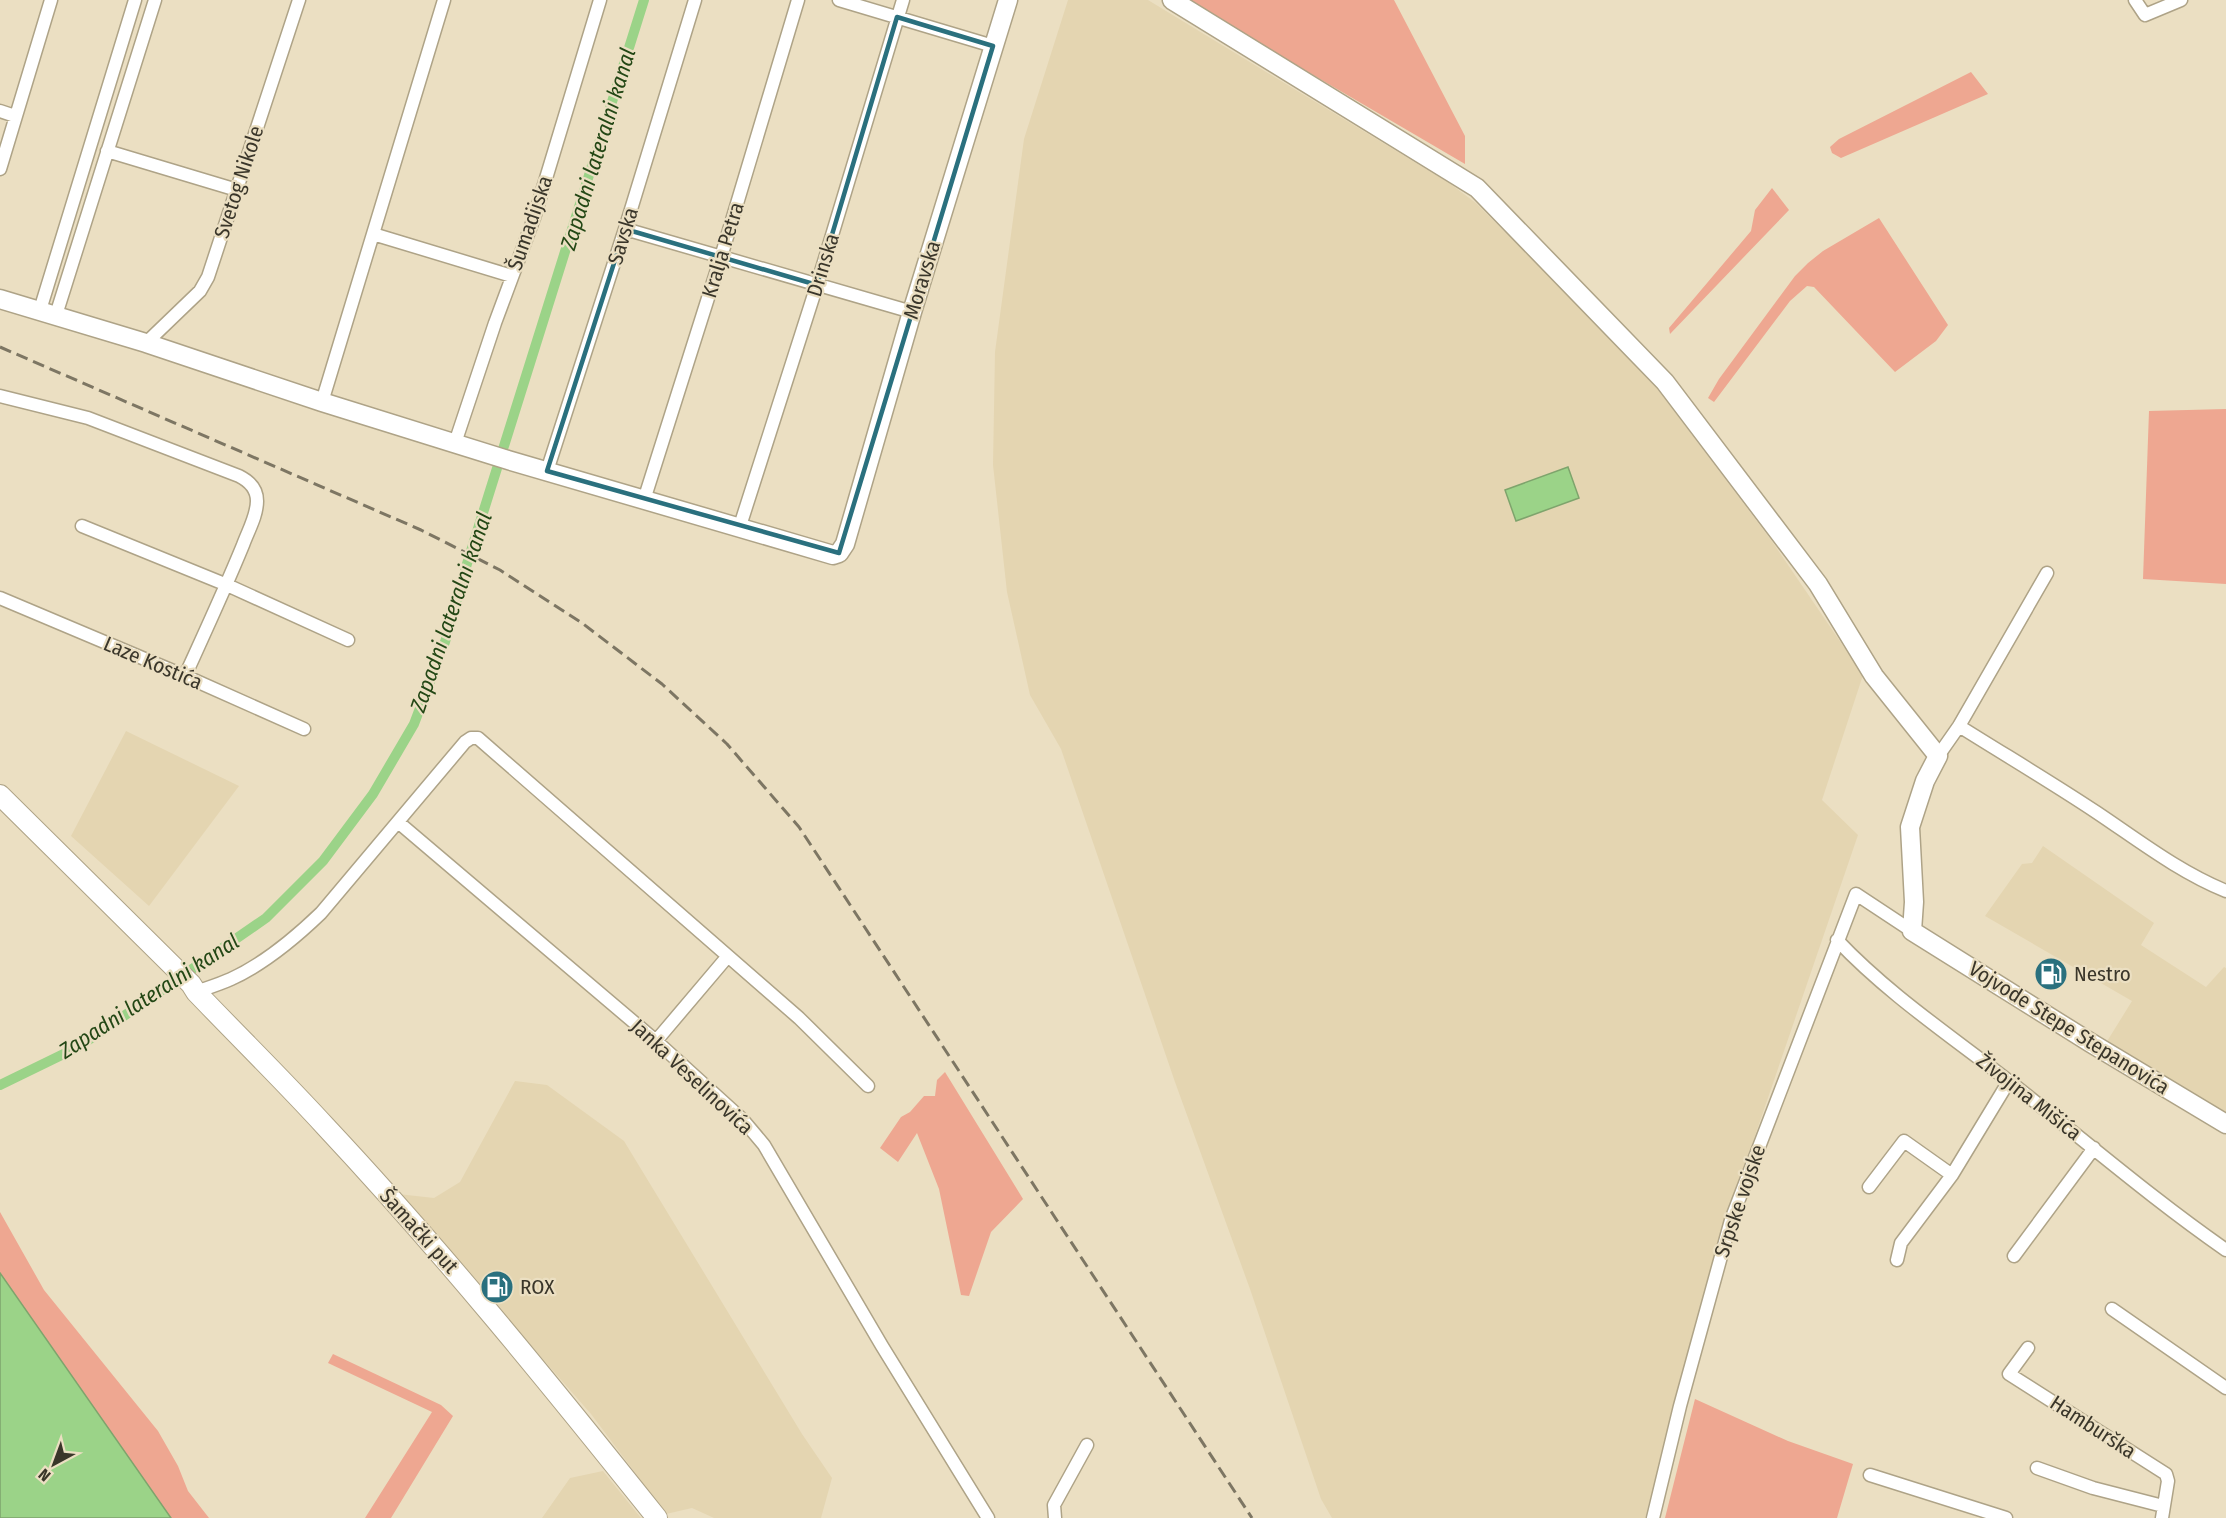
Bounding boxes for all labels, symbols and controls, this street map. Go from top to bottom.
water label: Zapadni lateralni kanal [554,45,642,254]
street label: Svetog Nikole [209,122,269,242]
street label: Šumadijska [502,172,558,274]
street label: Kralja Petra [696,199,750,301]
street label: Savska [602,204,644,268]
street label: Drinska [801,230,845,300]
street label: Moravska [898,238,946,322]
water label: Zapadni lateralni kanal [404,508,498,716]
street label: Laze Kostića [100,631,206,695]
water label: Zapadni lateralni kanal [53,928,244,1065]
street label: Vojvode Stepe Stepanovića [1964,956,2174,1100]
fuel station icon: Nestro [2033,956,2069,992]
place label: Nestro [2074,961,2131,987]
street label: Janka Veselinovića [625,1014,759,1140]
street label: Živojina Mišića [1971,1048,2087,1146]
street label: Srpske vojske [1709,1141,1771,1261]
street label: Šamački put [374,1183,464,1279]
fuel station icon: ROX [479,1269,515,1305]
place label: ROX [520,1274,555,1300]
street label: Hamburška [2045,1390,2141,1464]
north arrow [24,1434,84,1494]
text: N [35,1465,54,1485]

